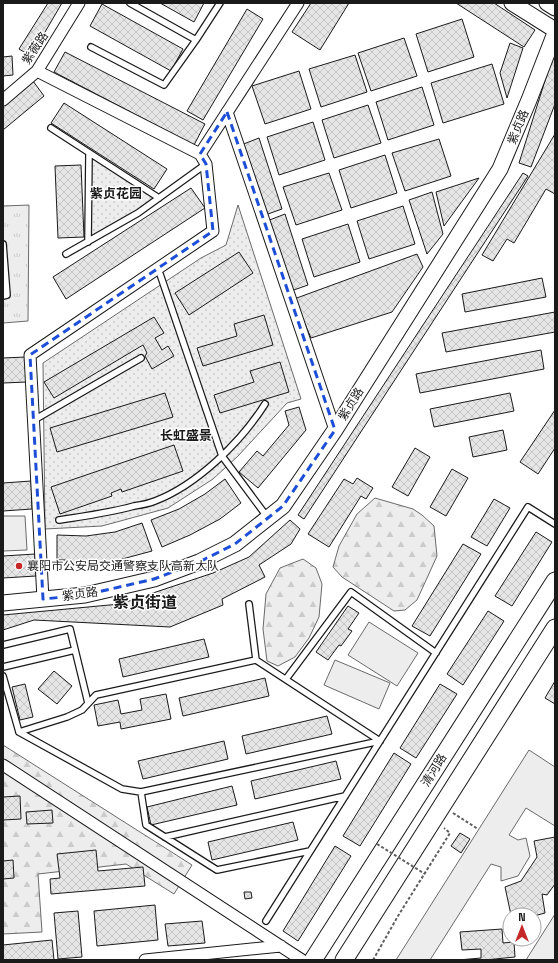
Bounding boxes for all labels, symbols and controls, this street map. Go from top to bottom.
street label: 紫薇路 [18,29,52,67]
street label: 紫贞路 [504,107,532,147]
district label: 紫贞花园 [90,185,142,202]
street label: 紫贞路 [335,384,367,424]
district label: 长虹盛景 [160,427,212,444]
place label: 襄阳市公安局交通警察支队高新大队 [27,558,219,574]
marker: 襄阳市公安局交通警察支队高新大队 [14,561,24,571]
street label: 紫贞路 [61,584,99,604]
district label: 紫贞街道 [113,592,177,613]
street label: 清河路 [418,750,450,790]
north arrow [502,907,542,947]
text: N [518,910,526,924]

